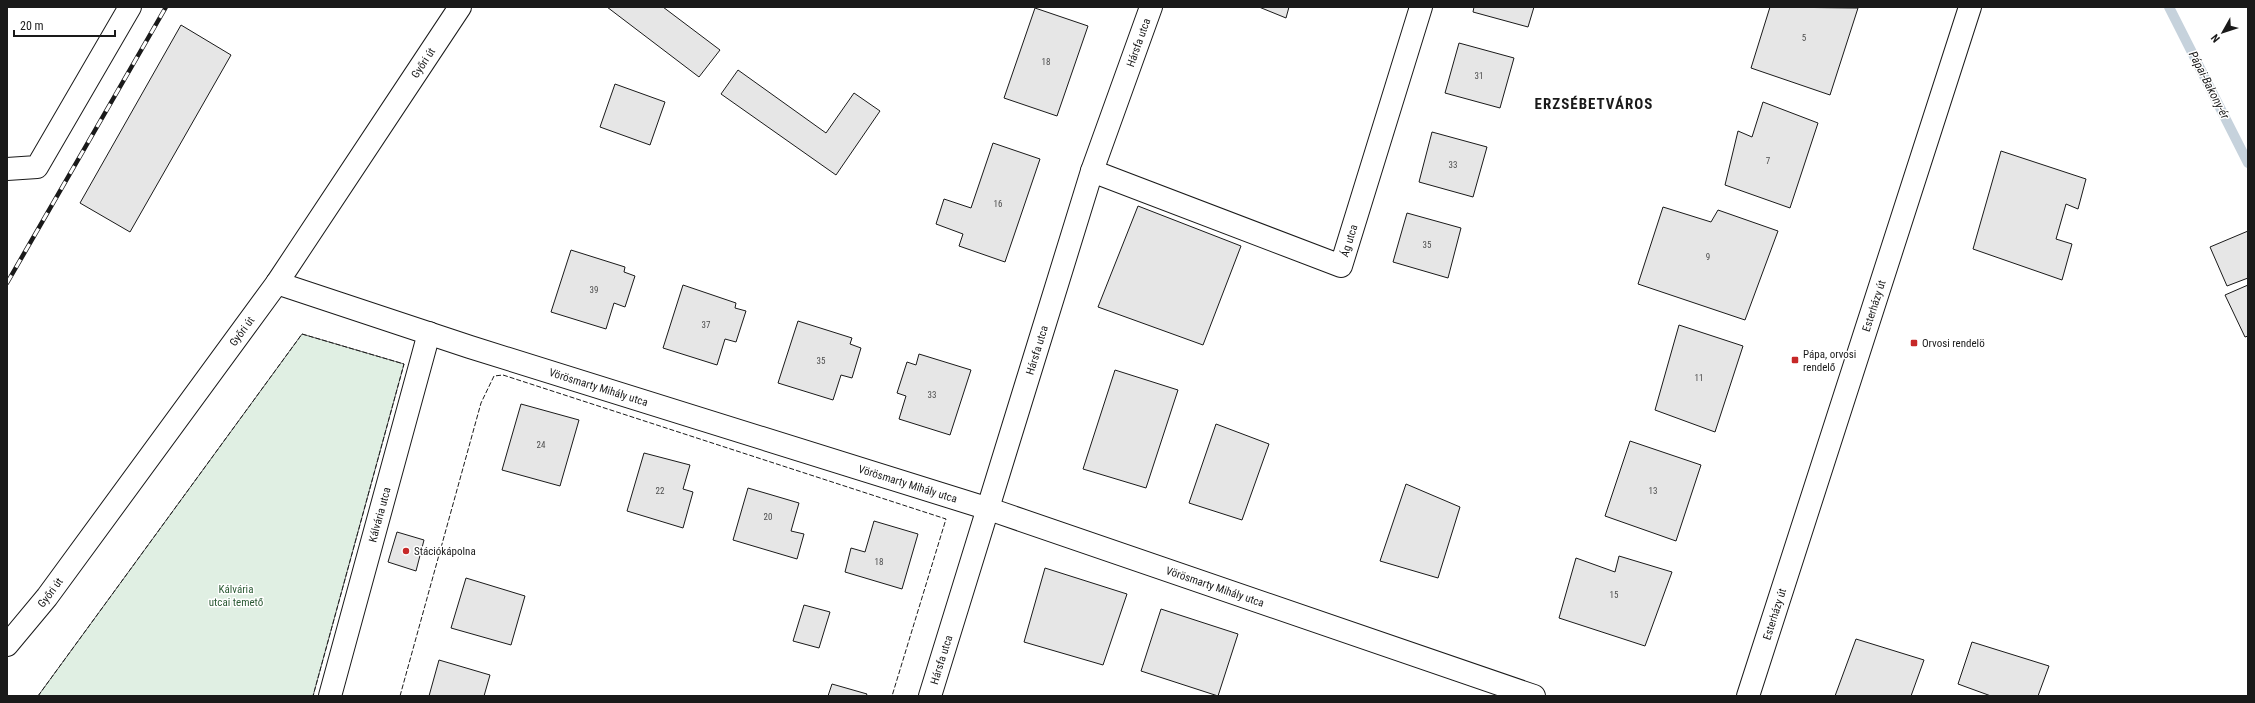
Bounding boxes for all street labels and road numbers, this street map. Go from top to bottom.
street label: Hársfa utca [1124,16,1153,69]
street label: Győri út [408,45,438,80]
street label: Ág utca [1338,223,1360,259]
street label: Esterházy út [1859,278,1888,333]
street label: Győri út [227,314,257,349]
street label: Hársfa utca [1023,324,1050,376]
street label: Vörösmarty Mihály utca [547,366,650,409]
street label: Vörösmarty Mihály utca [857,462,959,505]
street label: Kálvária utca [366,486,393,544]
street label: Vörösmarty Mihály utca [1164,564,1266,609]
street label: Győri út [35,575,65,610]
street label: Esterházy út [1760,587,1789,642]
street label: Hársfa utca [928,634,955,686]

